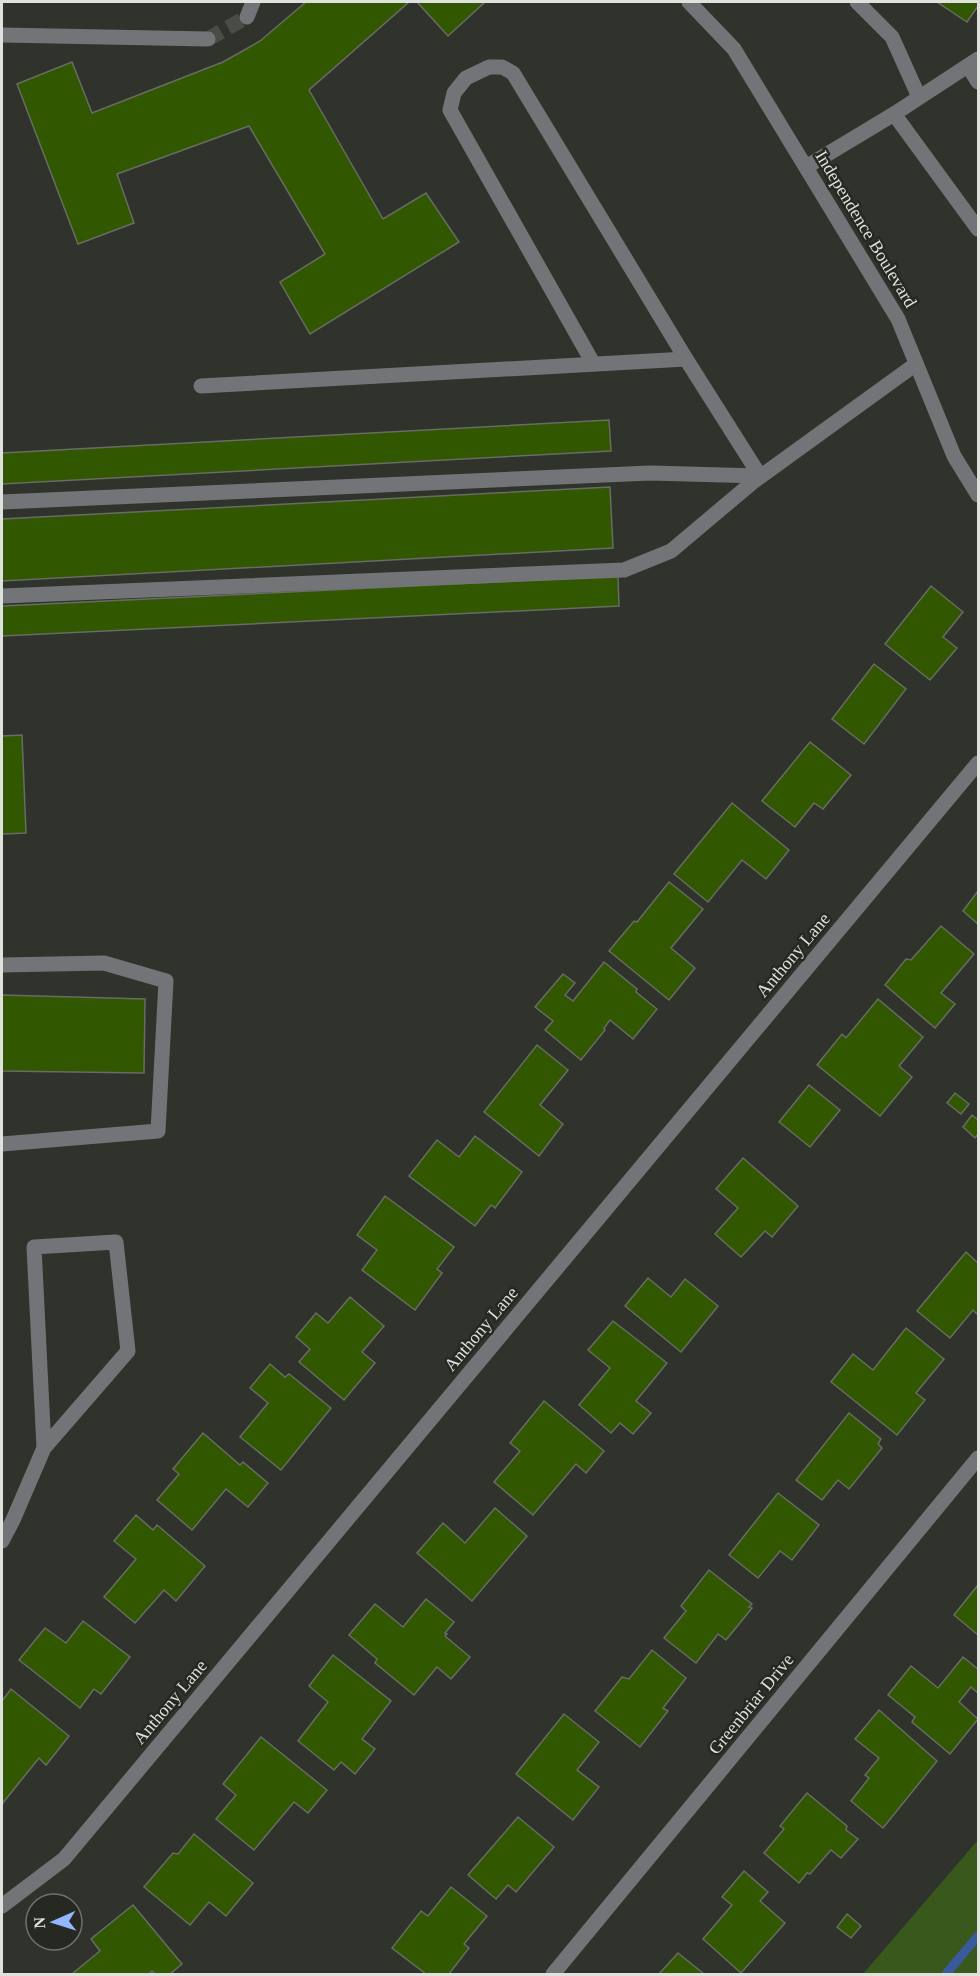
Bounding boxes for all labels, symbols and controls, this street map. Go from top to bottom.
street label: Independence Boulevard [811,147,921,311]
street label: Anthony Lane [752,909,834,1001]
street label: Anthony Lane [440,1283,522,1375]
street label: Greenbriar Drive [704,1650,798,1758]
street label: Anthony Lane [129,1656,211,1748]
north arrow [24,1892,84,1952]
text: N [31,1916,48,1929]

